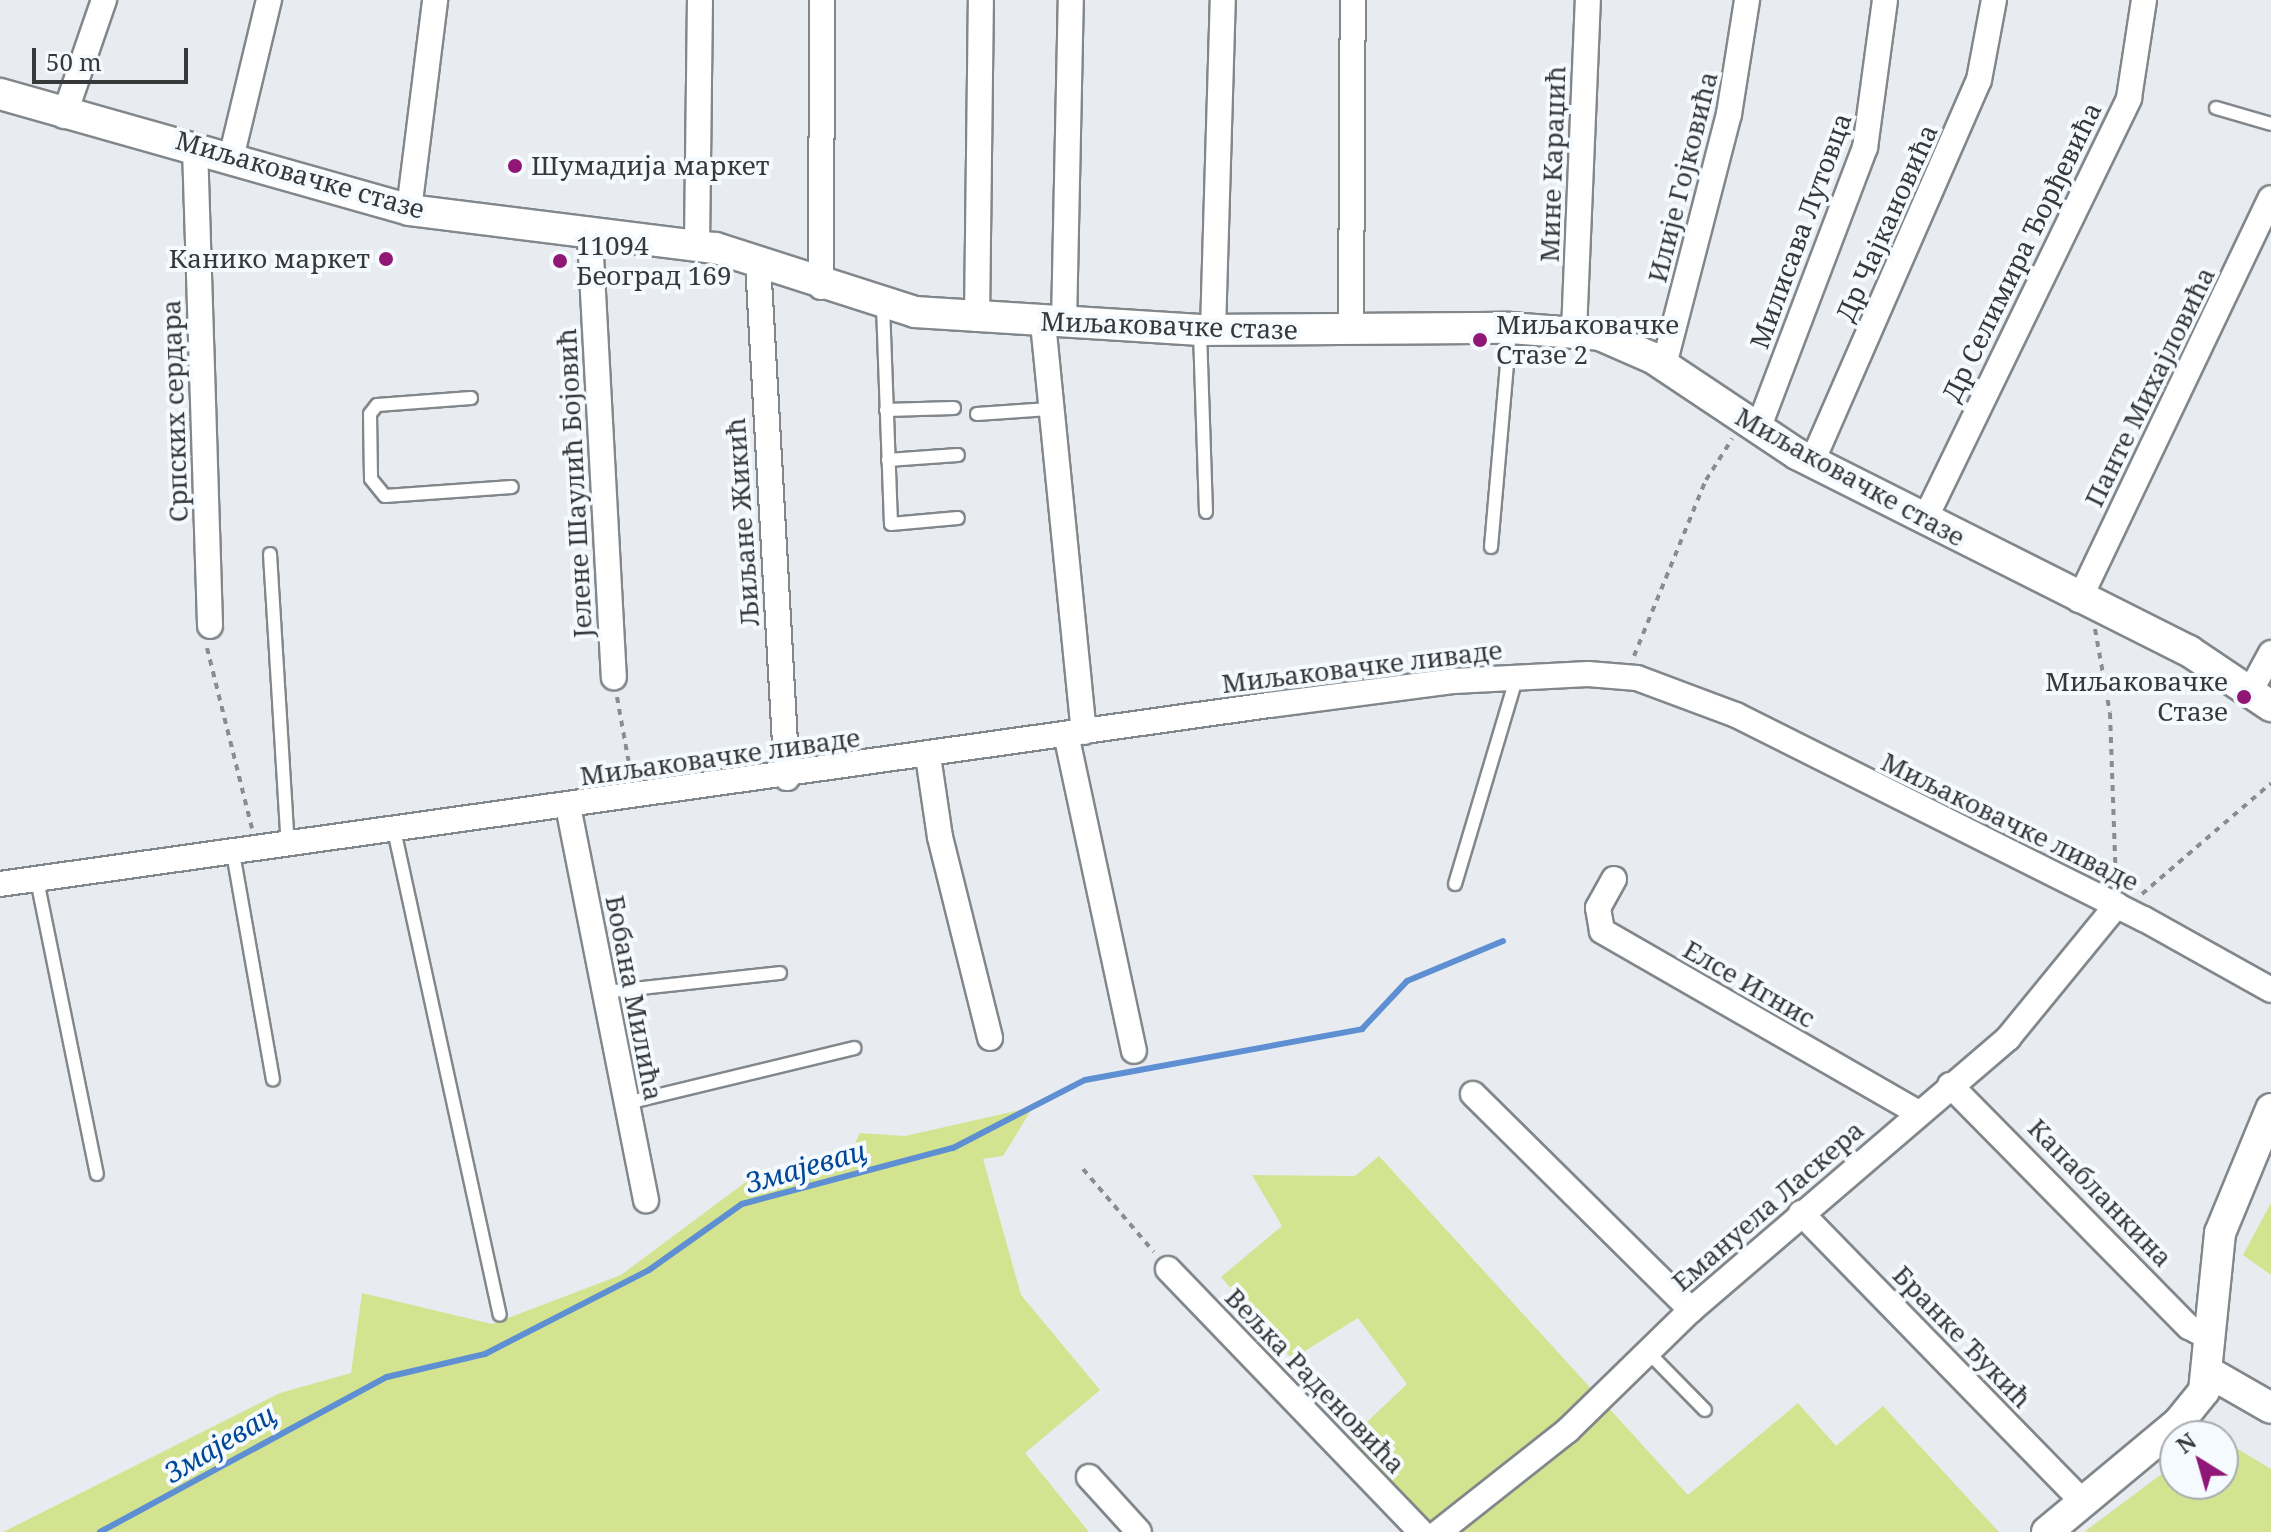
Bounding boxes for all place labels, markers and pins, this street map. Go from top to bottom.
place label: Шумадија маркет [531,150,769,182]
marker: Шумадија маркет [506,157,524,175]
place label: 11094 Београд 169 [576,230,731,292]
place label: Канико маркет [169,243,370,275]
marker: Канико маркет [377,250,395,268]
marker: 11094 Београд 169 [551,252,569,270]
place label: Миљаковачке Стазе 2 [1496,309,1679,370]
marker: Миљаковачке Стазе 2 [1471,331,1489,349]
place label: Миљаковачке Стазе [2045,666,2228,728]
marker: Миљаковачке Стазе [2235,688,2253,706]

